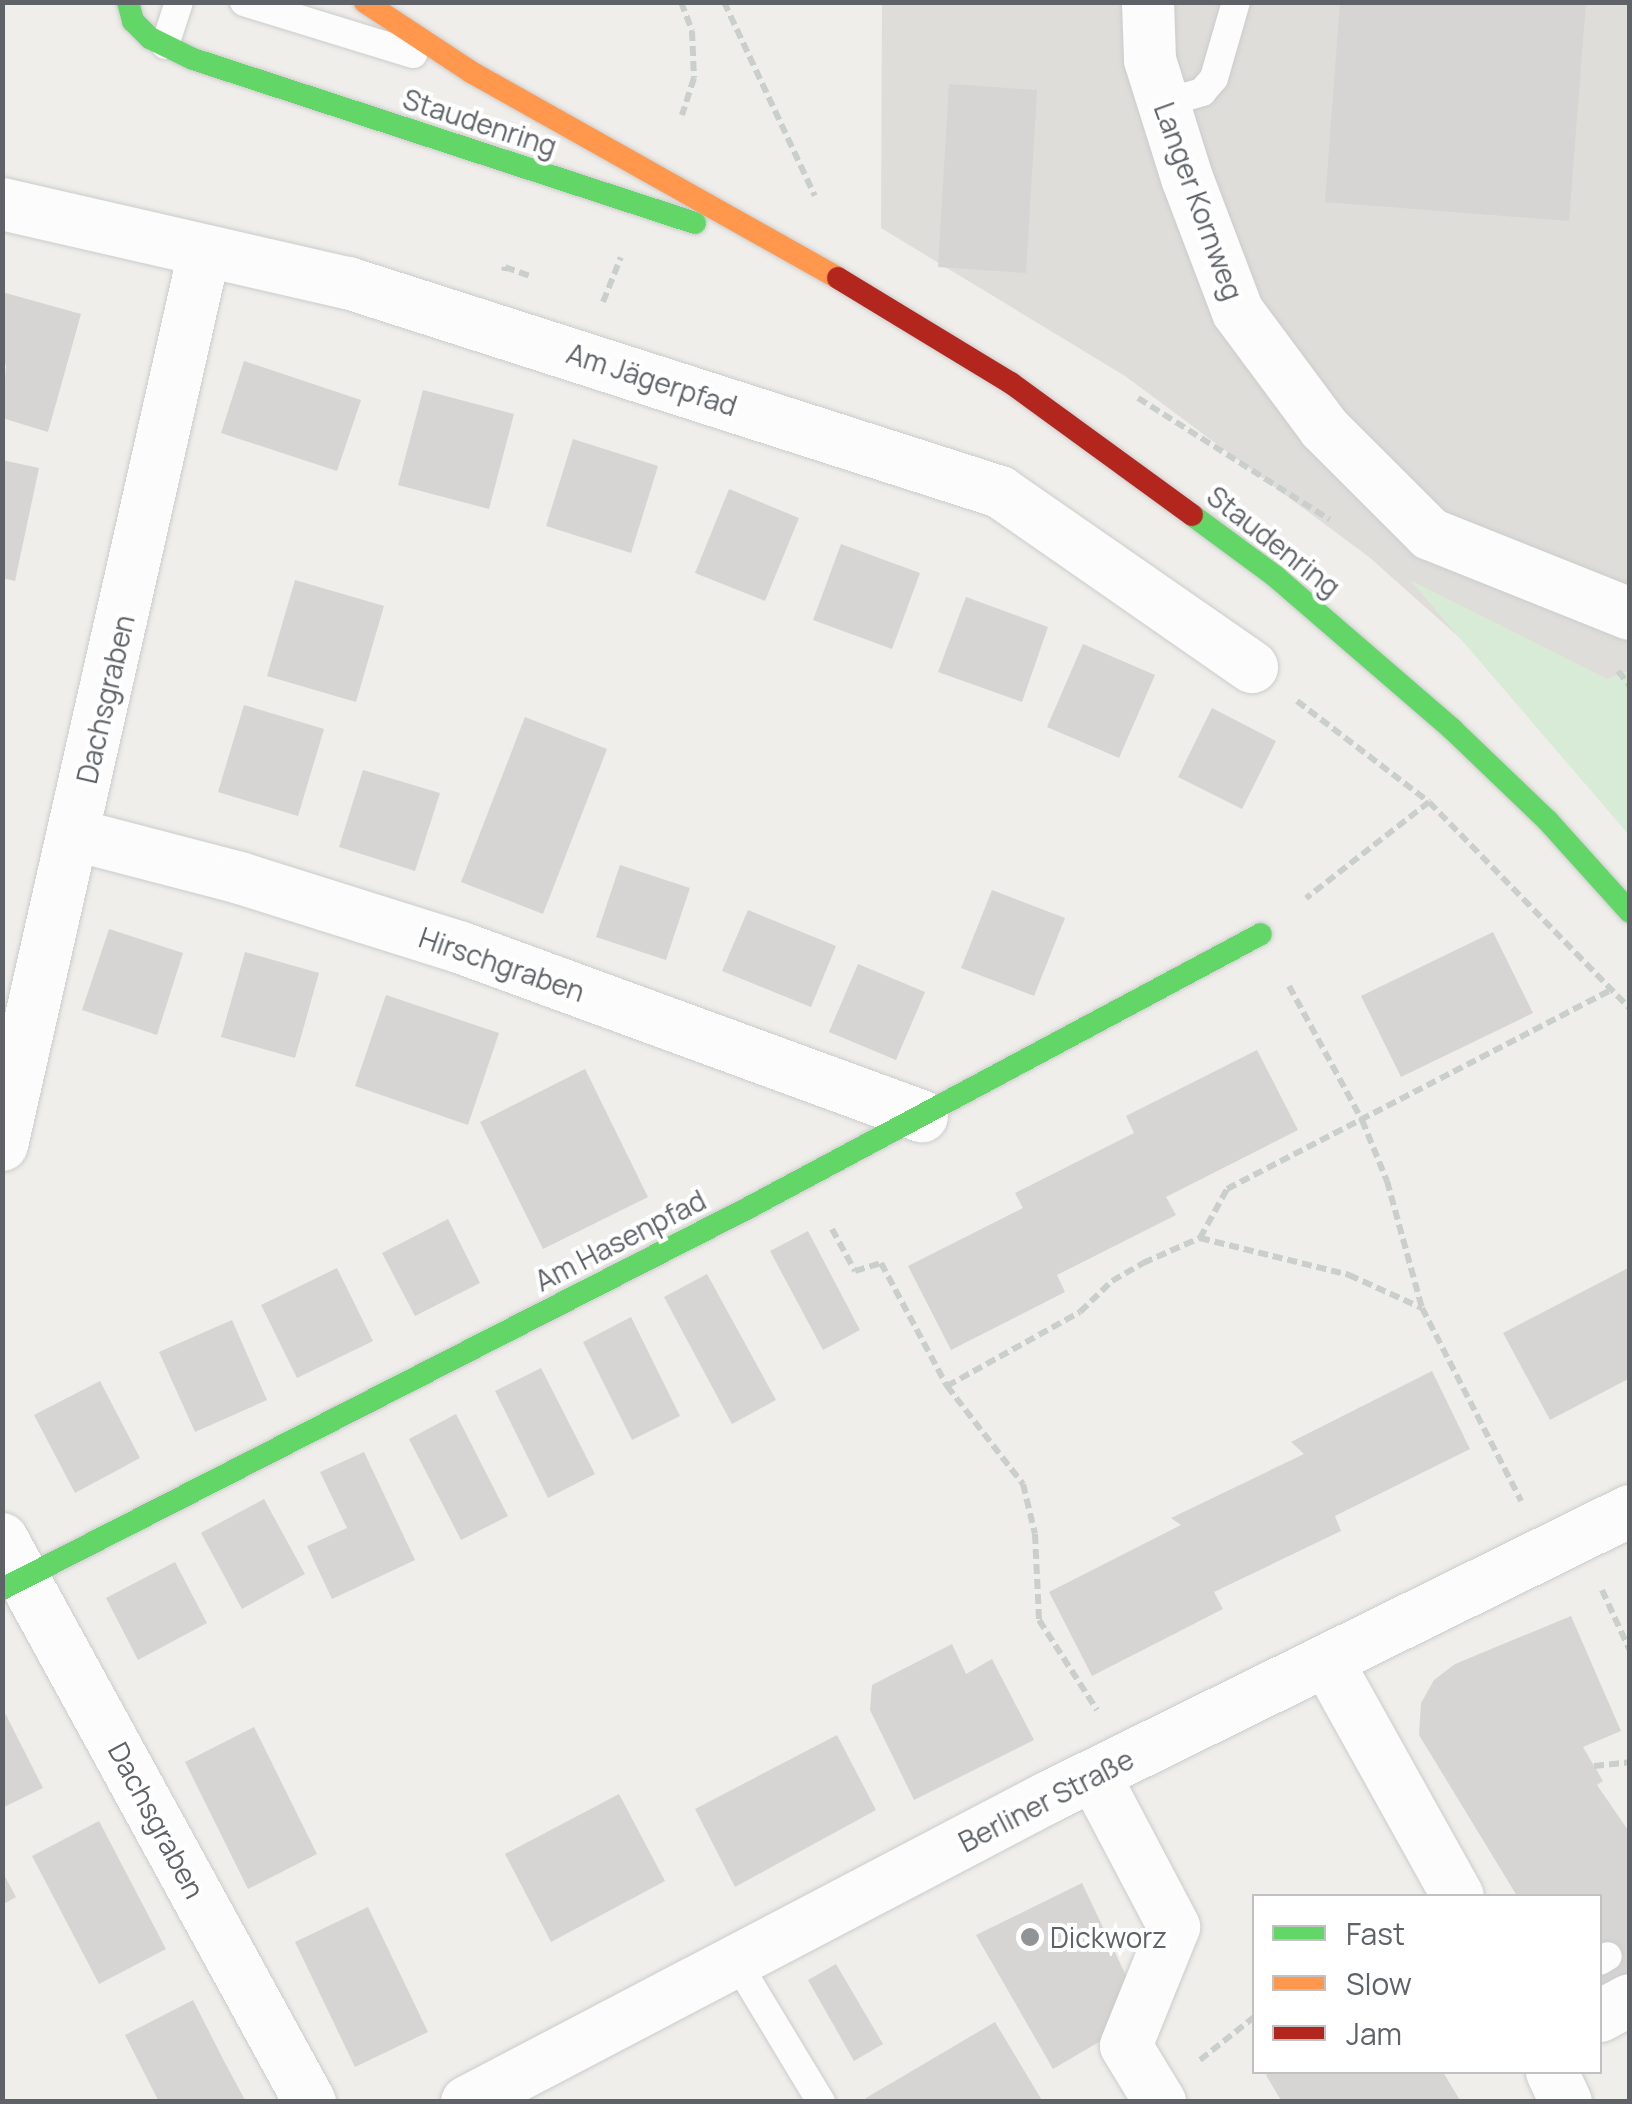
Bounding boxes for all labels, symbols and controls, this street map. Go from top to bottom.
street label: Staudenring [399,81,561,163]
street label: Langer Kornweg [1148,98,1250,304]
street label: Am Jägerpfad [563,336,741,422]
street label: Staudenring [1201,479,1347,603]
street label: Dachsgraben [69,611,141,787]
street label: Hirschgraben [415,920,589,1008]
street label: Am Hasenpfad [529,1183,711,1297]
street label: Dachsgraben [102,1736,212,1904]
street label: Berliner Straße [953,1741,1139,1859]
legend [1252,1894,1602,2074]
text: Fast [1346,1913,1405,1954]
place label: Dickworz [1050,1920,1167,1954]
marker: Dickworz [1019,1926,1041,1948]
text: Slow [1346,1963,1412,2004]
text: Jam [1346,2013,1402,2054]

